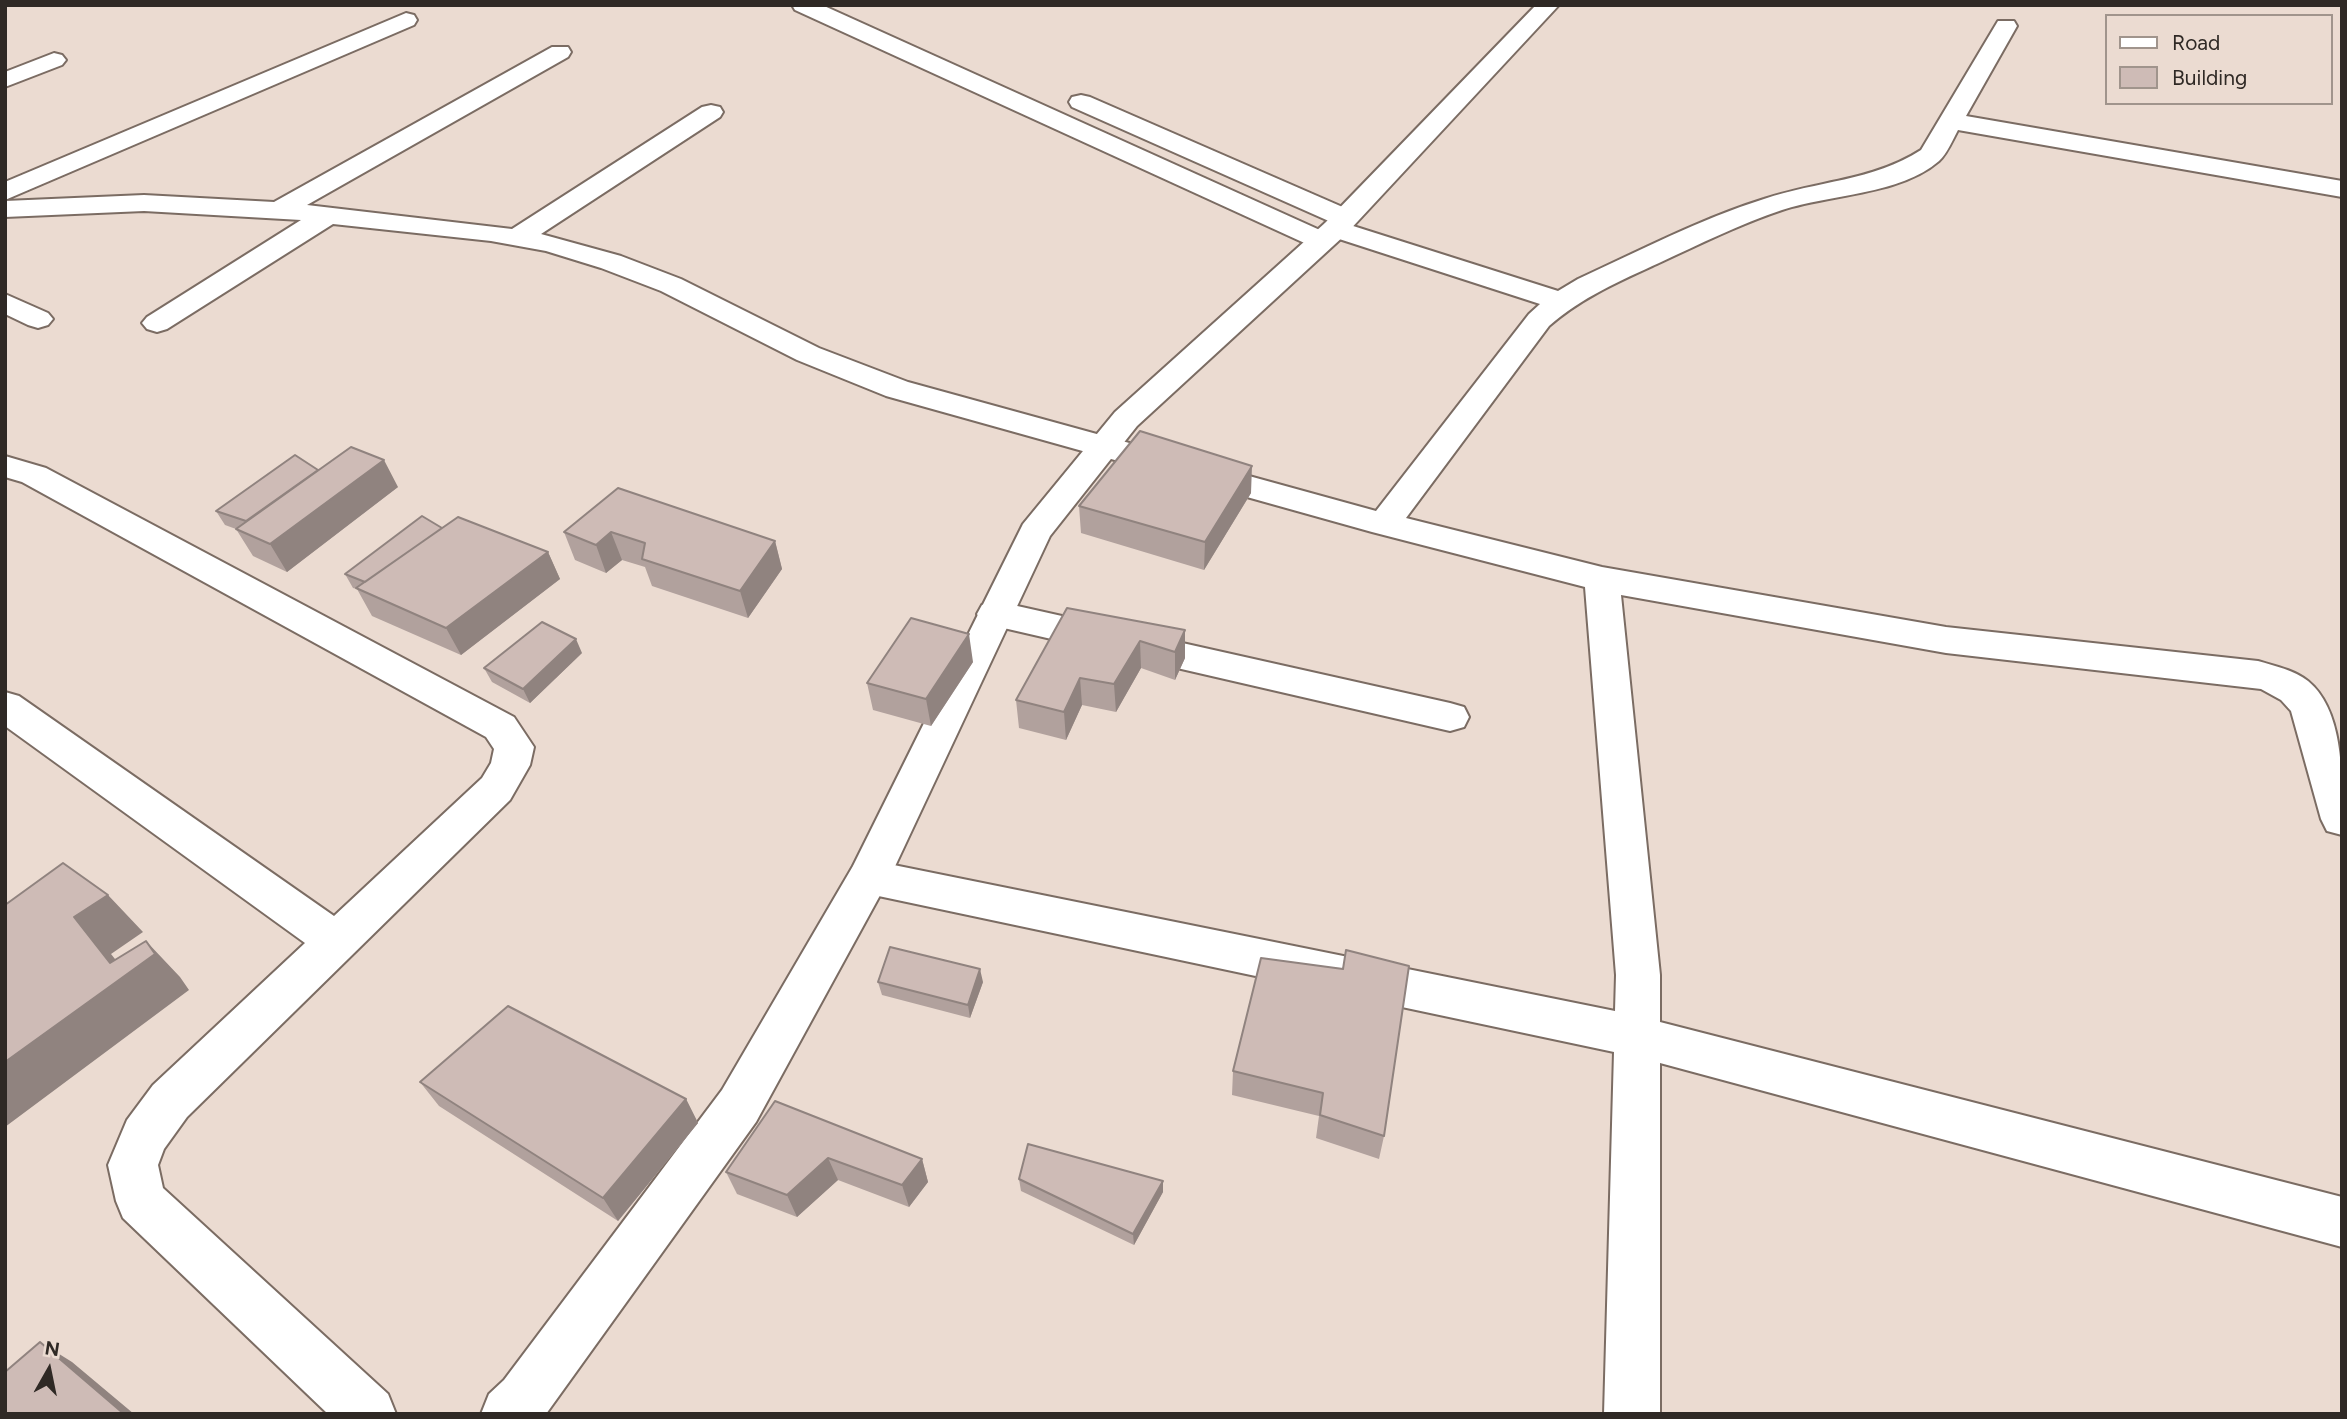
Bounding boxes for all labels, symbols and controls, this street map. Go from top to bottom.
legend [2106,14,2333,105]
text: Road [2172,30,2220,55]
text: Building [2172,65,2247,90]
north arrow [14,1335,84,1405]
text: N [43,1336,61,1361]

